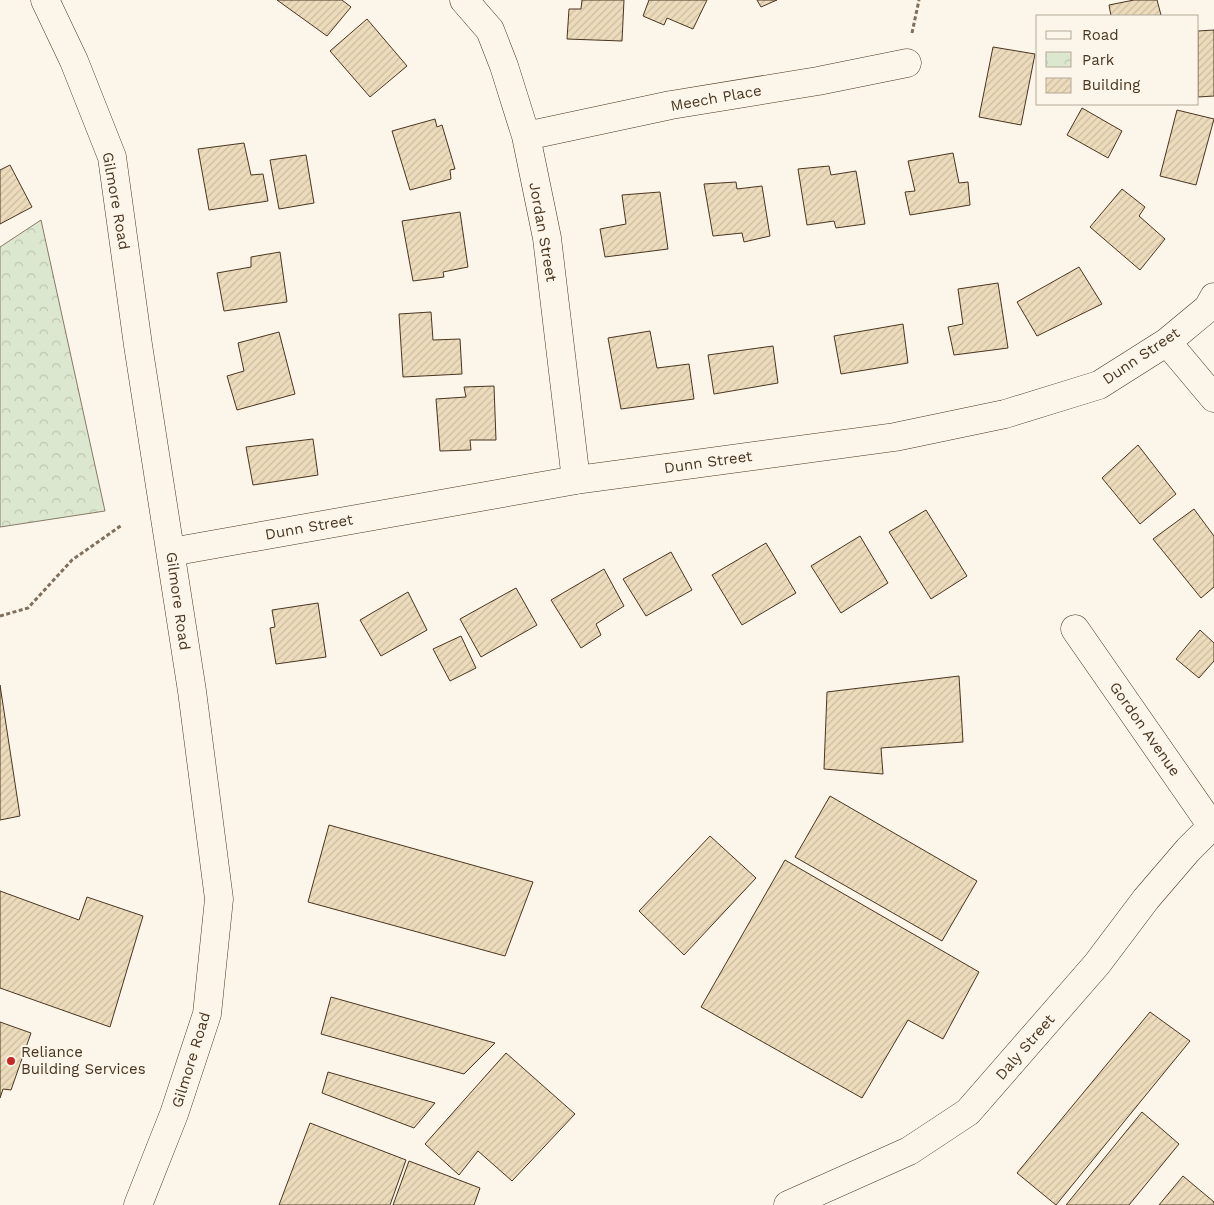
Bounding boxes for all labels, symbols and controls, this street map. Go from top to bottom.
legend [1036,15,1199,105]
text: Road [1082,26,1119,44]
text: Park [1082,51,1115,69]
text: Building [1082,76,1140,94]
street label: Meech Place [669,81,763,115]
street label: Gilmore Road [99,151,133,251]
street label: Jordan Street [525,181,561,284]
street label: Dunn Street [1099,323,1183,388]
street label: Dunn Street [663,447,754,477]
street label: Dunn Street [264,510,355,544]
street label: Gilmore Road [162,551,194,651]
street label: Gordon Avenue [1106,678,1184,780]
street label: Gilmore Road [168,1010,214,1110]
street label: Daly Street [992,1010,1059,1084]
place label: Reliance Building Services [21,1043,146,1078]
marker: Reliance Building Services [5,1055,17,1067]

